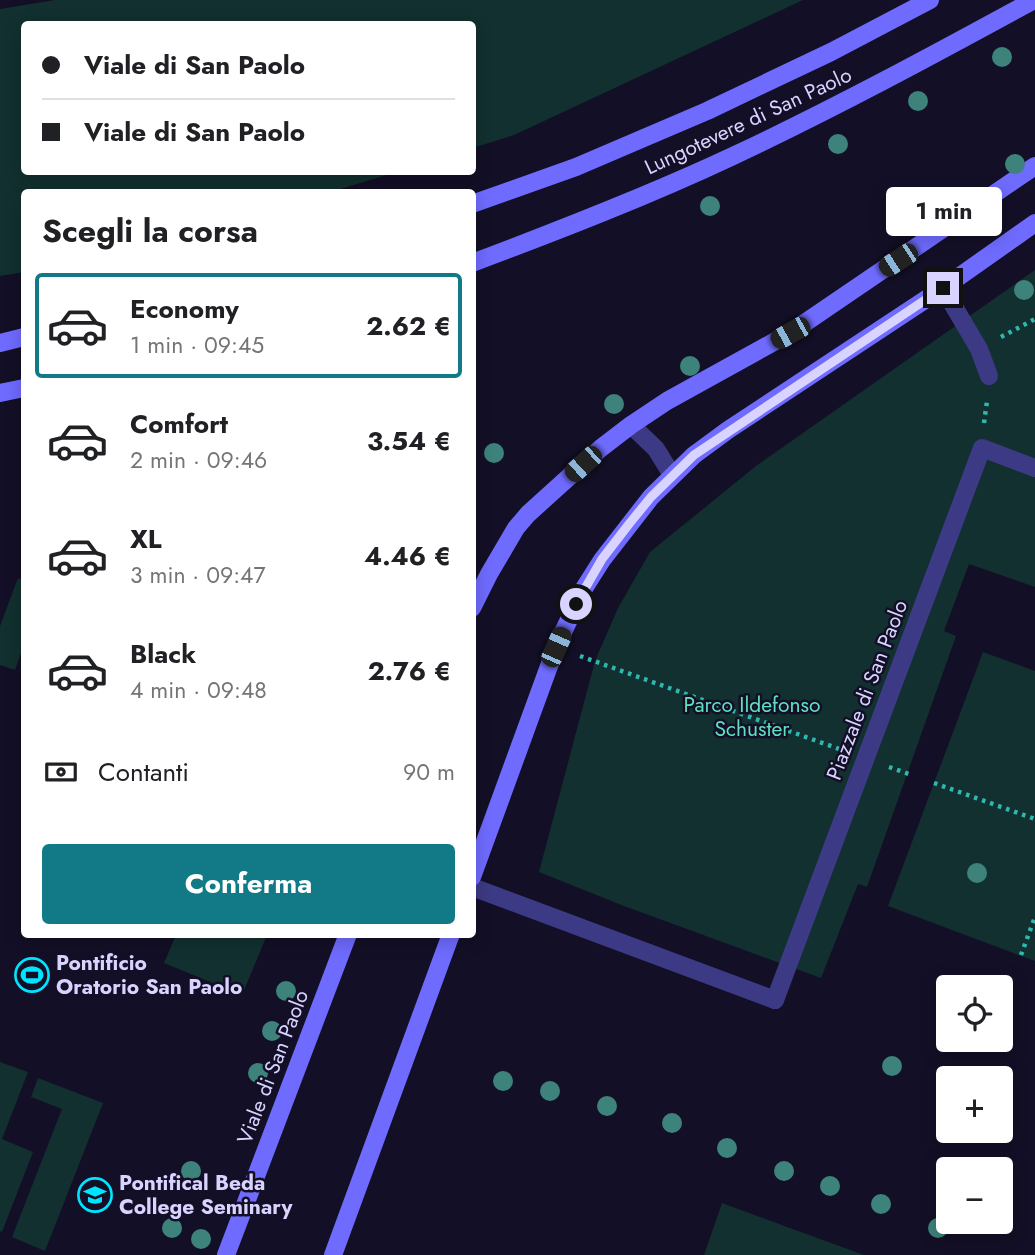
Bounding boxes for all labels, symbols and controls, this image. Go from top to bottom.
text: Viale di San Paolo [84,46,305,84]
street label: Lungotevere di San Paolo [640,60,856,182]
text: Viale di San Paolo [84,113,305,151]
callout: 1 min [885,187,1001,236]
text: 1 min [915,194,973,228]
text: Scegli la corsa [42,208,258,254]
car [875,240,922,280]
route end [927,272,959,304]
text: Economy [130,290,239,328]
icon: car [46,294,109,357]
text: 2.62 € [366,307,451,345]
car [767,314,814,352]
text: 1 min · 09:45 [130,328,264,362]
text: Comfort [130,405,228,443]
icon: car [46,409,109,472]
text: 3.54 € [367,422,451,460]
car [561,442,606,486]
text: 2 min · 09:46 [130,443,267,477]
text: XL [130,520,162,558]
icon: car [46,524,109,587]
text: 4.46 € [364,537,451,575]
text: 3 min · 09:47 [130,558,266,592]
route start [560,588,592,620]
street label: Piazzale di San Paolo [819,596,915,784]
car [538,624,575,670]
text: Black [130,635,196,673]
icon: car [46,639,109,702]
text: 2.76 € [368,652,451,690]
text: 4 min · 09:48 [130,673,267,707]
park label: Parco Ildefonso Schuster [684,690,820,744]
icon: cash [42,753,80,791]
text: Contanti [98,753,189,791]
text: 90 m [403,755,455,789]
button: Conferma [42,844,455,924]
place label: Pontificio Oratorio San Paolo [56,948,242,1002]
sports icon: Pontificio Oratorio San Paolo [13,956,51,994]
map controls [936,975,1013,1234]
button: locate [936,975,1013,1052]
street label: Viale di San Paolo [230,986,316,1148]
button: + [936,1066,1013,1143]
button: − [936,1157,1013,1234]
place label: Pontifical Beda College Seminary [119,1168,293,1222]
school or university icon: Pontifical Beda College Seminary [76,1176,114,1214]

